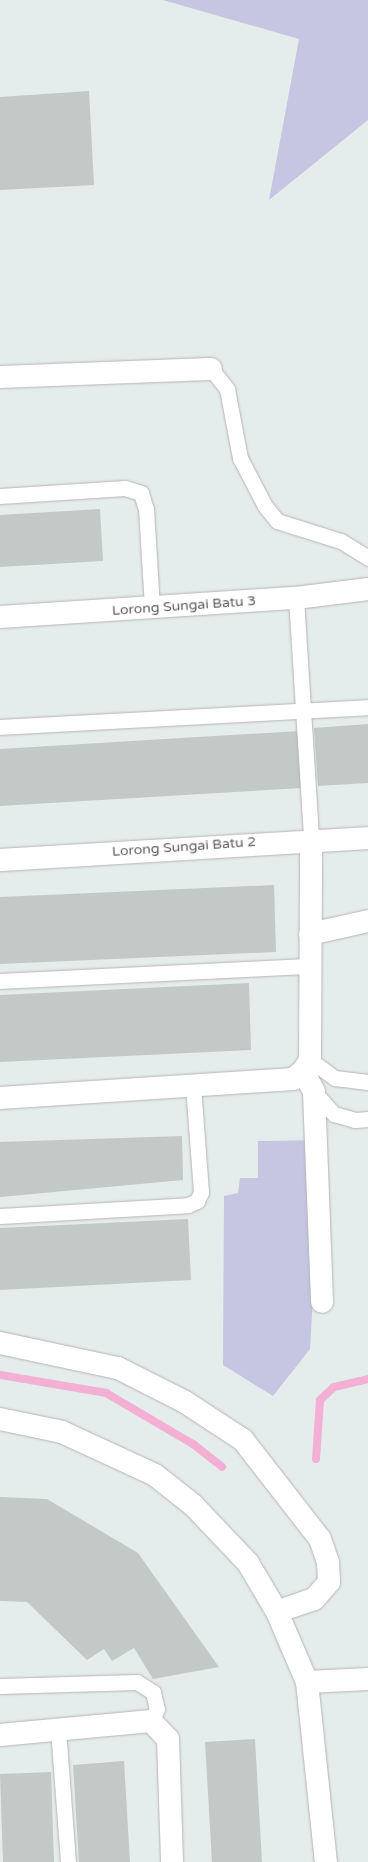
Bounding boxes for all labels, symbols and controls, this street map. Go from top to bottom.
street label: Lorong Sungai Batu 3 [111,593,257,619]
street label: Lorong Sungai Batu 2 [111,834,257,860]

